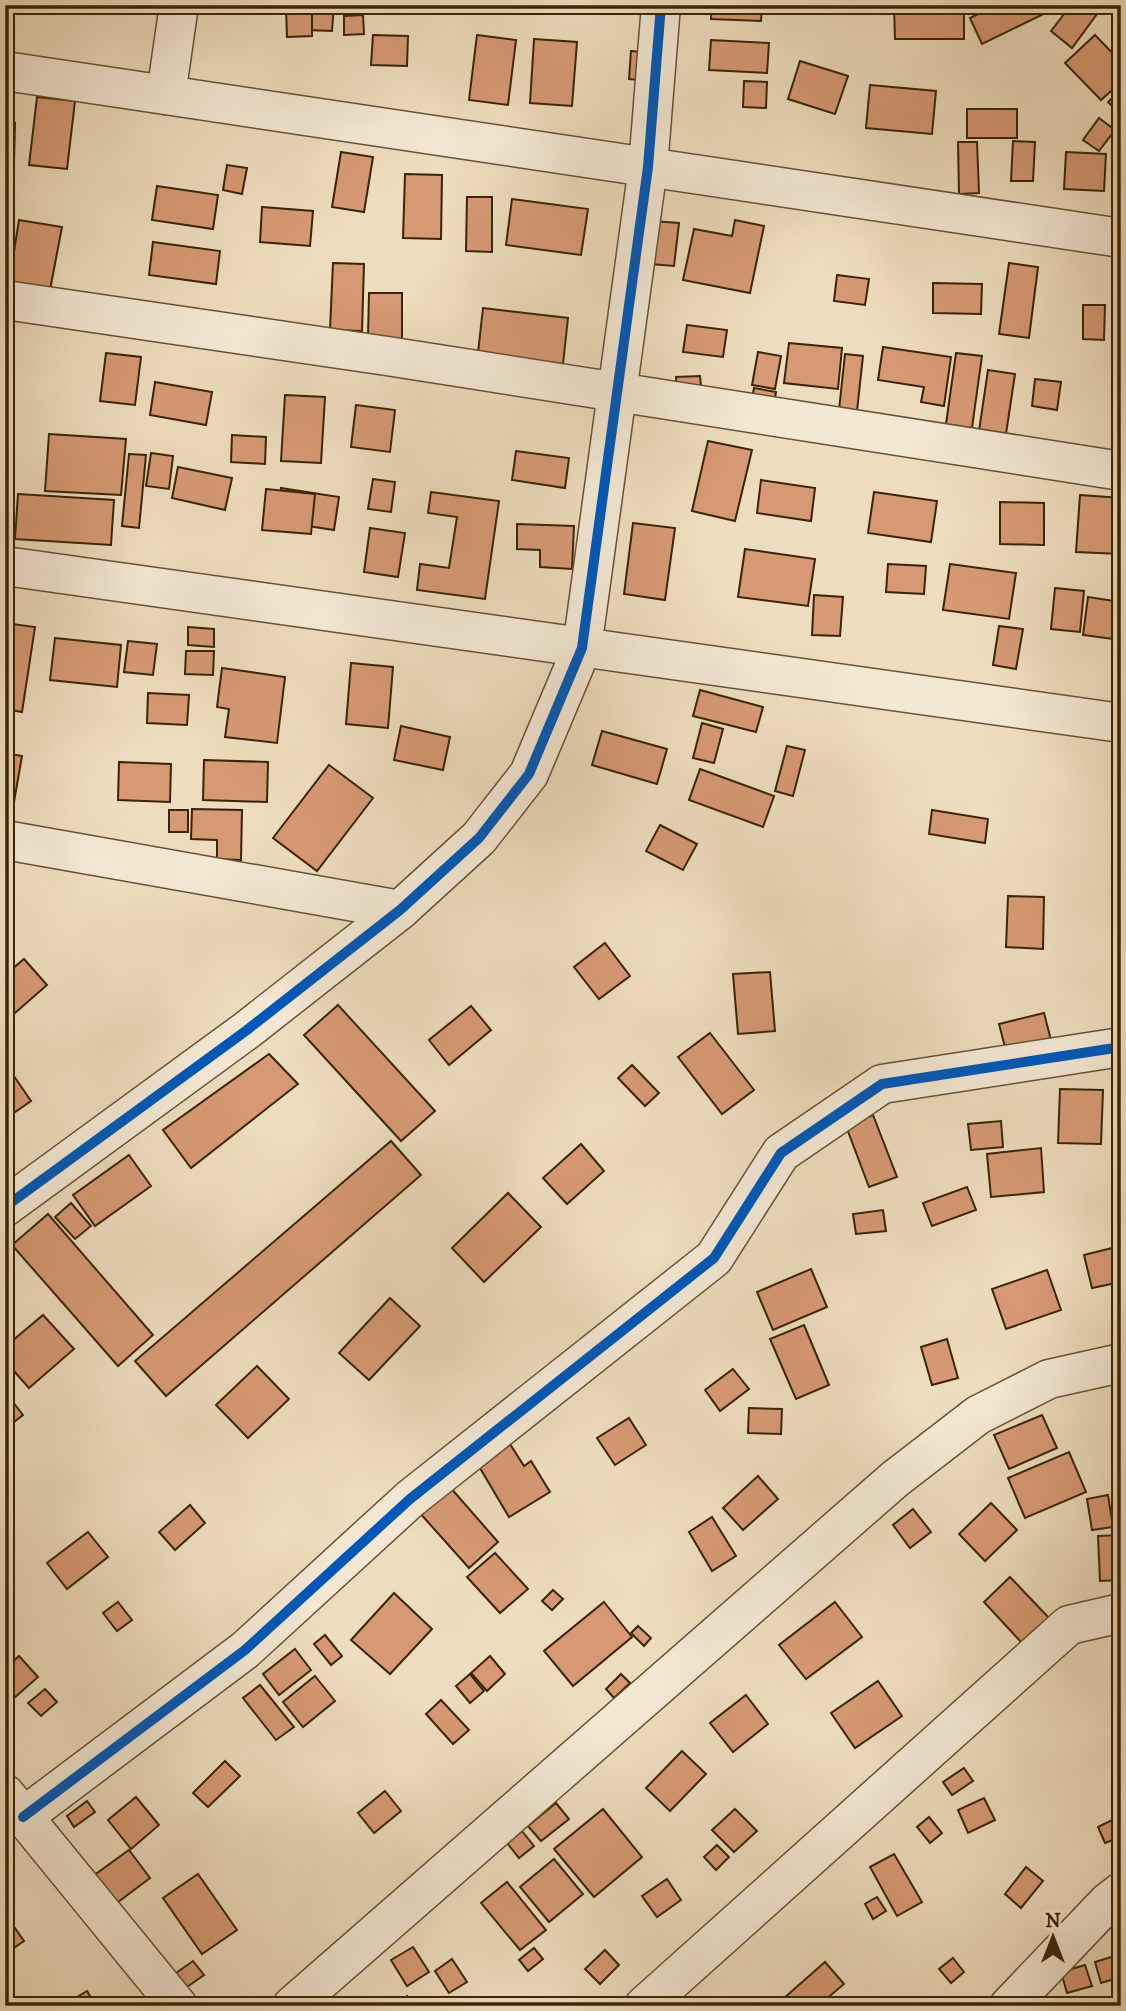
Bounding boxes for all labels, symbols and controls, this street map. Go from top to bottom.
north arrow [1018,1902,1088,1972]
text: N [1045,1910,1061,1933]

